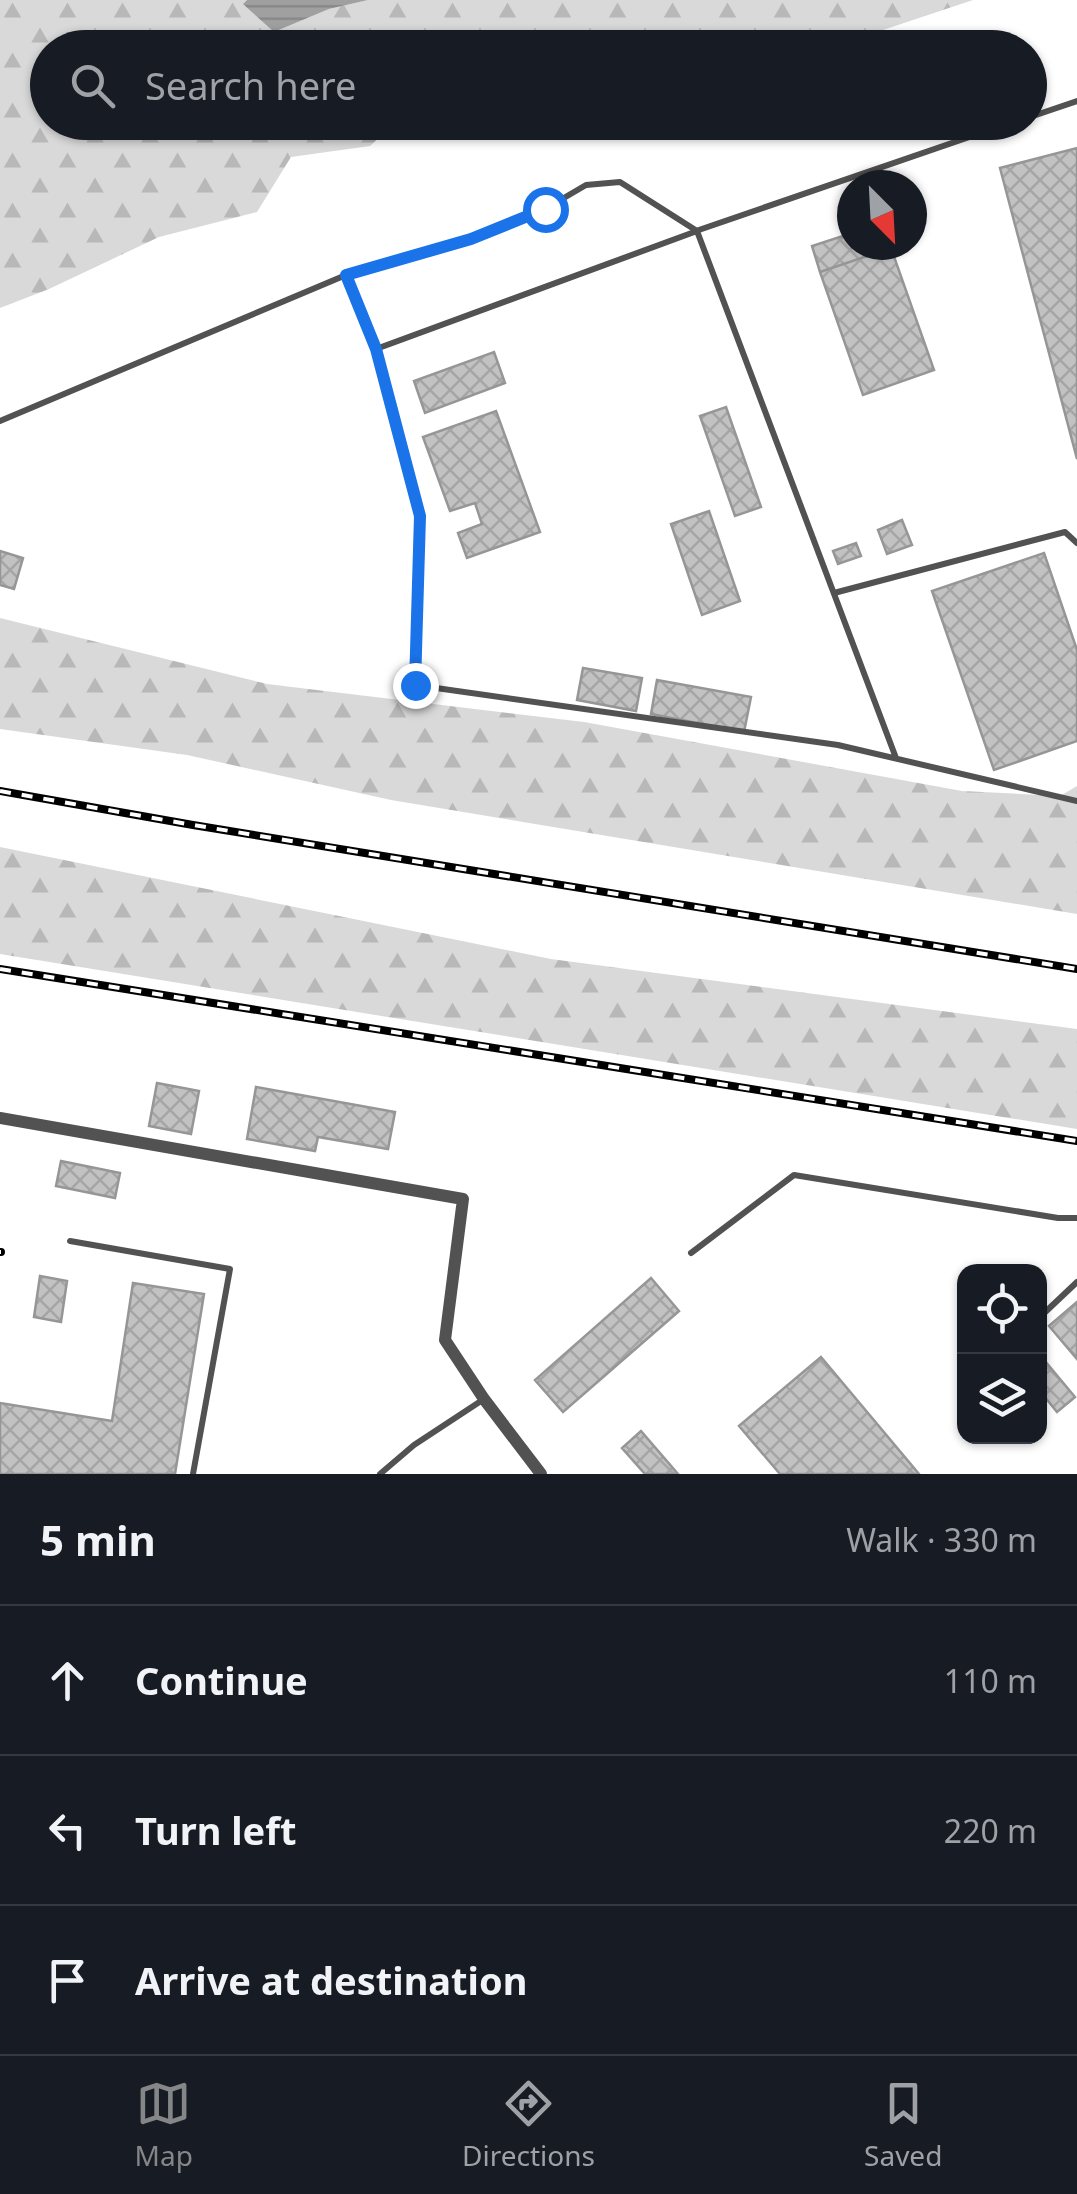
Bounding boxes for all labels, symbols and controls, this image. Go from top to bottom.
search box [30,30,1047,140]
icon: search [65,58,120,113]
text: Search here [145,59,356,111]
north arrow [837,170,927,260]
route start [523,187,569,233]
route end [393,663,439,709]
map controls [957,1264,1047,1444]
button: locate [957,1264,1047,1354]
button: layers [957,1354,1047,1444]
text: 5 min [40,1511,156,1568]
text: Walk · 330 m [846,1518,1037,1561]
icon: ahead [40,1653,95,1708]
text: Continue [135,1654,308,1706]
text: 110 m [944,1659,1037,1702]
icon: left [40,1803,95,1858]
text: Turn left [135,1804,297,1856]
text: 220 m [944,1809,1037,1852]
icon: arrive [40,1953,95,2008]
text: Arrive at destination [135,1954,527,2006]
tab: Map [135,2076,193,2174]
tab: Directions [462,2076,595,2174]
tab: Saved [864,2076,942,2174]

